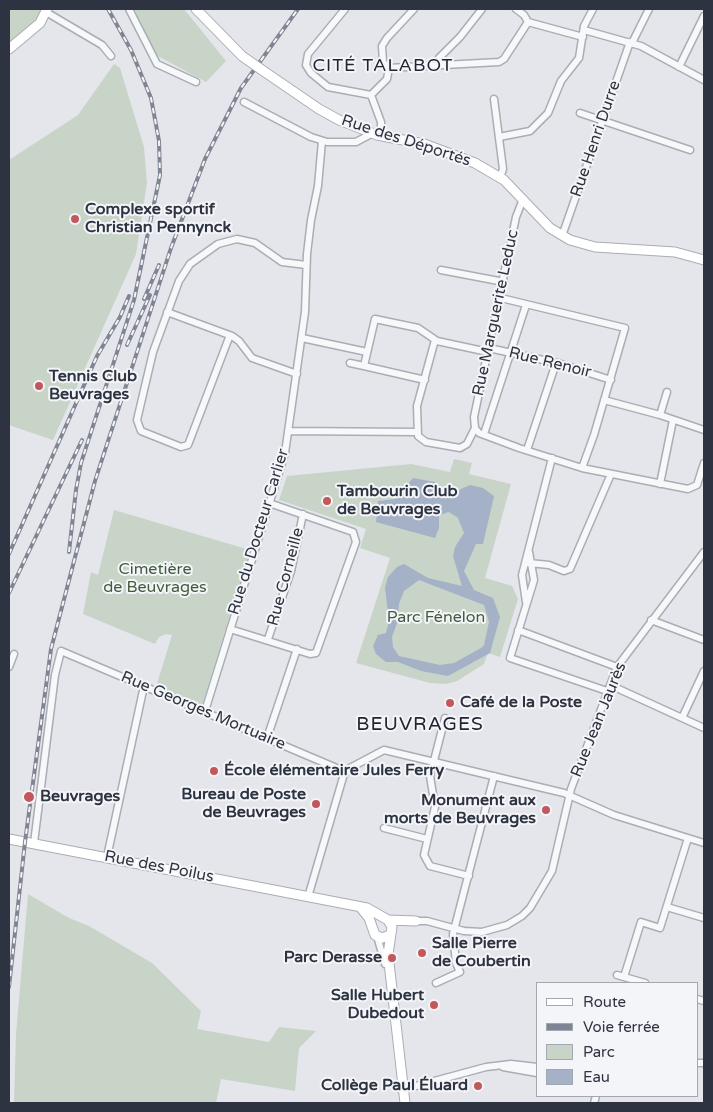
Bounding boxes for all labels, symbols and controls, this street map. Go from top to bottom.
district label: CITÉ TALABOT [311,55,455,77]
street label: Rue Henri Durre [567,78,625,200]
street label: Rue des Déportés [339,111,473,171]
place label: Complexe sportif Christian Pennynck [85,200,231,238]
marker: Complexe sportif Christian Pennynck [69,213,81,225]
street label: Rue Marguerite Leduc [469,228,523,398]
street label: Rue Renoir [507,343,593,383]
place label: Tennis Club Beuvrages [49,367,137,405]
marker: Tennis Club Beuvrages [33,380,45,392]
street label: Rue du Docteur Carlier [225,447,293,617]
place label: Tambourin Club de Beuvrages [337,482,458,520]
marker: Tambourin Club de Beuvrages [321,495,333,507]
street label: Rue Corneille [264,526,308,628]
park label: Cimetière de Beuvrages [103,560,207,598]
park label: Parc Fénelon [387,608,485,628]
street label: Rue Jean Jaurès [567,660,631,780]
street label: Rue Georges Mortuaire [118,668,288,754]
place label: Café de la Poste [460,693,582,713]
marker: Café de la Poste [444,697,456,709]
district label: BEUVRAGES [355,714,485,736]
place label: École élémentaire Jules Ferry [224,761,444,781]
marker: École élémentaire Jules Ferry [208,765,220,777]
place label: Bureau de Poste de Beuvrages [181,785,306,823]
place label: Beuvrages [40,787,120,807]
marker: Beuvrages [22,790,36,804]
place label: Monument aux morts de Beuvrages [384,791,536,829]
marker: Bureau de Poste de Beuvrages [310,798,322,810]
marker: Monument aux morts de Beuvrages [540,804,552,816]
street label: Rue des Poilus [103,847,215,887]
place label: Salle Pierre de Coubertin [432,934,531,972]
marker: Salle Pierre de Coubertin [416,947,428,959]
place label: Parc Derasse [284,948,382,968]
marker: Parc Derasse [386,952,398,964]
legend [536,982,698,1097]
place label: Salle Hubert Dubedout [331,986,424,1024]
text: Route [583,993,626,1011]
marker: Salle Hubert Dubedout [428,999,440,1011]
text: Voie ferrée [583,1018,660,1036]
text: Parc [583,1043,615,1061]
text: Eau [583,1068,610,1086]
place label: Collège Paul Éluard [321,1076,468,1096]
marker: Collège Paul Éluard [472,1080,484,1092]

